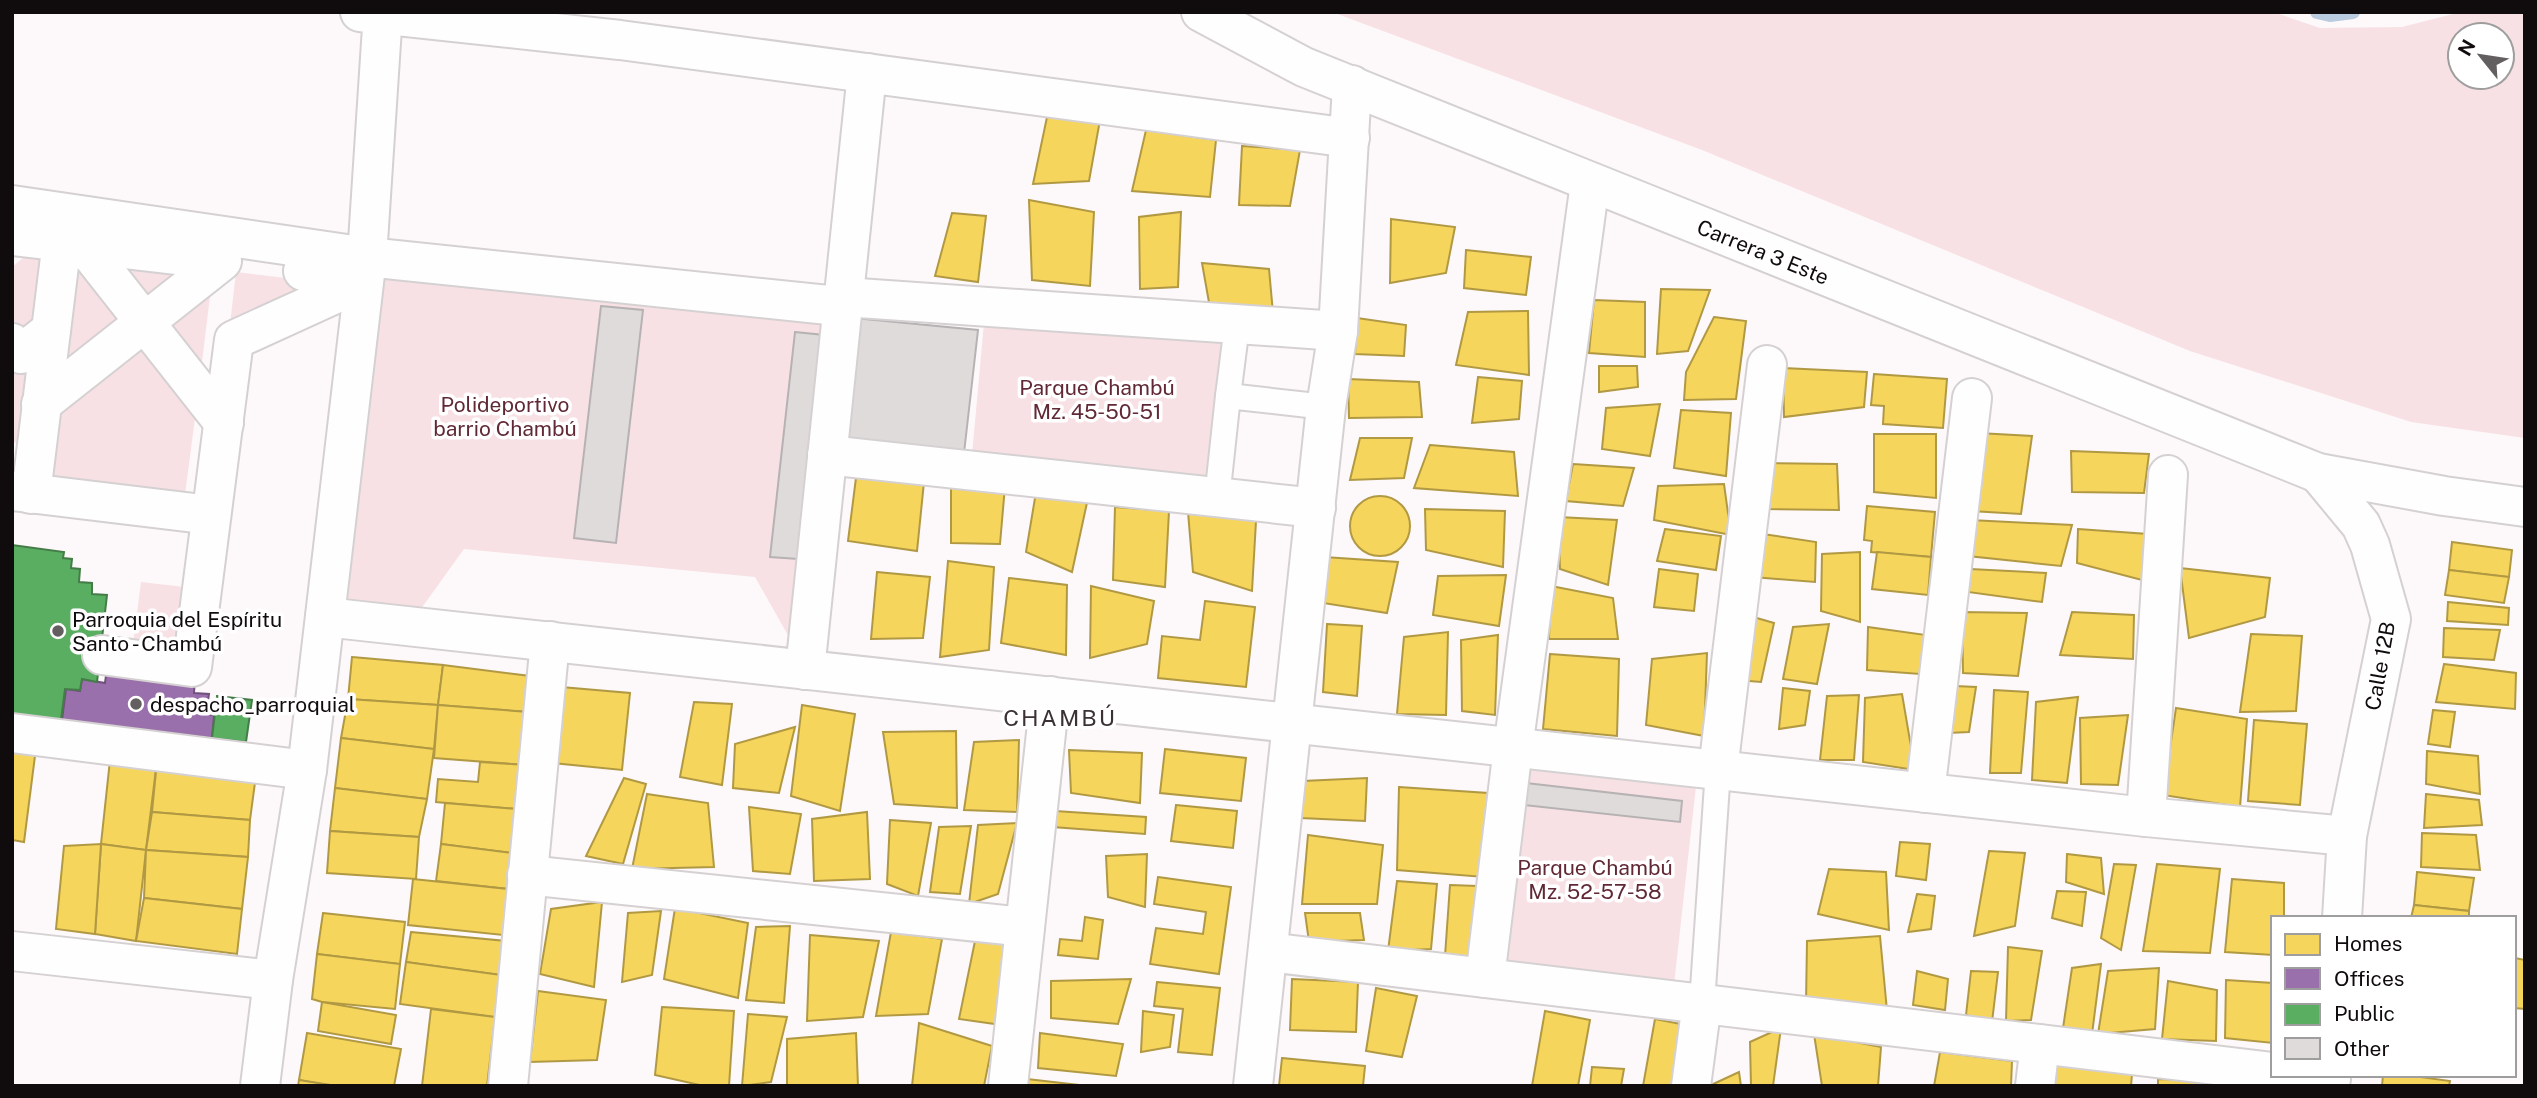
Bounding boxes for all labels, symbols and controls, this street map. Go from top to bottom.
north arrow [2446,21,2516,91]
text: N [2453,36,2480,59]
street label: Carrera 3 Este [1693,214,1833,290]
park label: Parque Chambú Mz. 45-50-51 [1019,375,1175,424]
park label: Polideportivo barrio Chambú [433,392,577,441]
place label: Parroquia del Espíritu Santo - Chambú [72,607,282,656]
street label: Calle 12B [2360,620,2400,712]
marker: Parroquia del Espíritu Santo - Chambú [50,623,66,639]
place label: despacho_parroquial [150,692,355,717]
marker: despacho_parroquial [128,696,144,712]
district label: CHAMBÚ [1003,704,1117,731]
park label: Parque Chambú Mz. 52-57-58 [1517,855,1673,904]
legend [2271,916,2516,1077]
text: Homes [2334,931,2402,956]
text: Offices [2334,966,2404,991]
text: Public [2334,1001,2395,1026]
text: Other [2334,1036,2390,1061]

